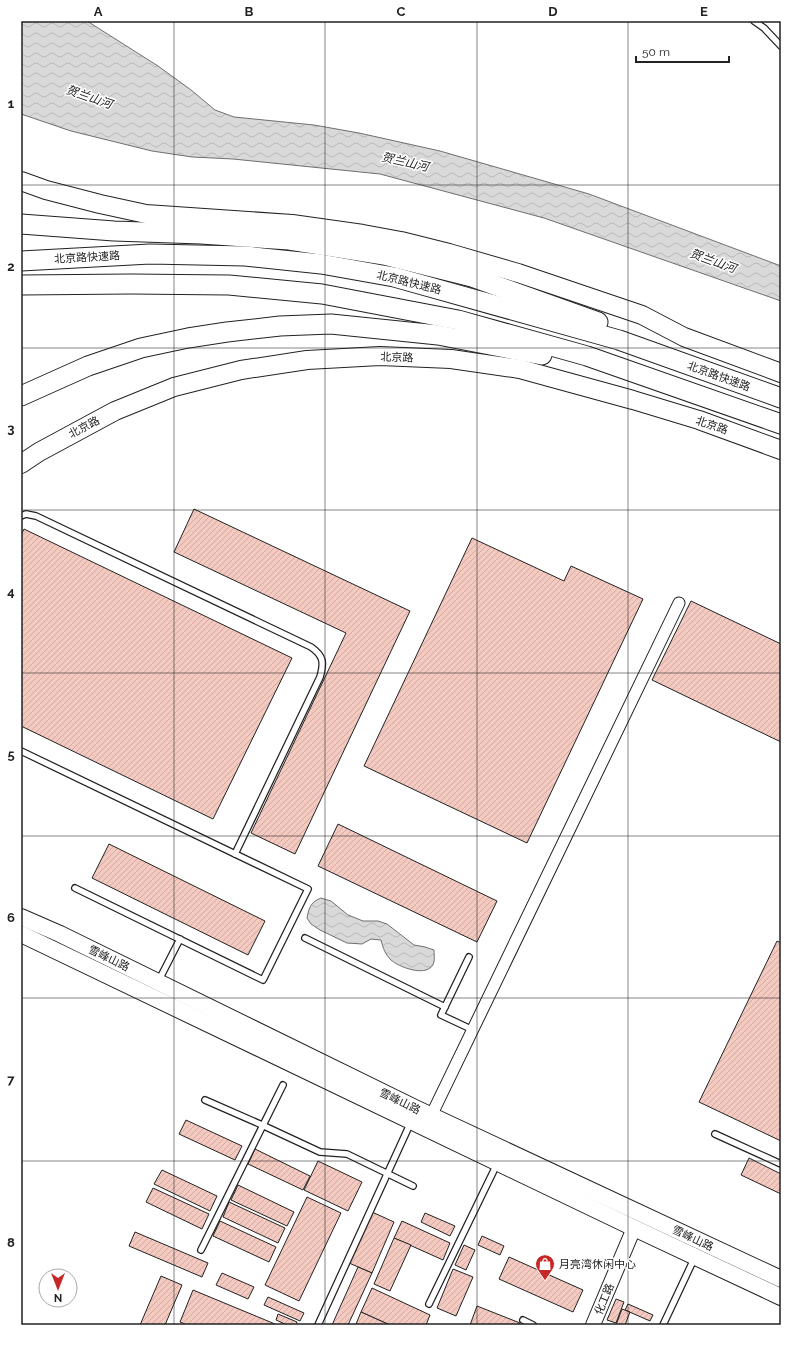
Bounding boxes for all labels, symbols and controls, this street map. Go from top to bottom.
text: A [94,4,103,19]
text: B [245,4,254,19]
text: C [397,4,406,19]
text: D [548,4,558,19]
text: E [700,4,708,19]
scale bar [636,38,729,64]
text: 50 m [642,45,670,59]
water label: 贺兰山河 [64,83,116,112]
text: 1 [8,96,15,111]
water label: 贺兰山河 [380,150,432,175]
water label: 贺兰山河 [688,246,740,276]
street label: 北京路快速路 [54,249,120,266]
text: 2 [7,259,15,274]
street label: 北京路快速路 [375,268,442,297]
street label: 北京路 [380,350,414,365]
street label: 北京路快速路 [686,359,752,394]
street label: 北京路 [67,414,102,441]
street label: 北京路 [694,414,730,437]
text: 3 [7,421,15,436]
text: 4 [7,584,15,599]
text: 5 [7,747,15,762]
text: 6 [7,910,15,925]
street label: 雪峰山路 [86,943,131,974]
text: 7 [7,1072,15,1087]
street label: 雪峰山路 [377,1086,422,1117]
street label: 雪峰山路 [670,1223,715,1254]
text: 8 [7,1235,15,1250]
shop icon: 月亮湾休闲中心 [534,1253,556,1281]
place label: 月亮湾休闲中心 [559,1258,636,1271]
north arrow [38,1268,78,1308]
street label: 化工路 [592,1281,617,1317]
text: N [54,1291,62,1304]

